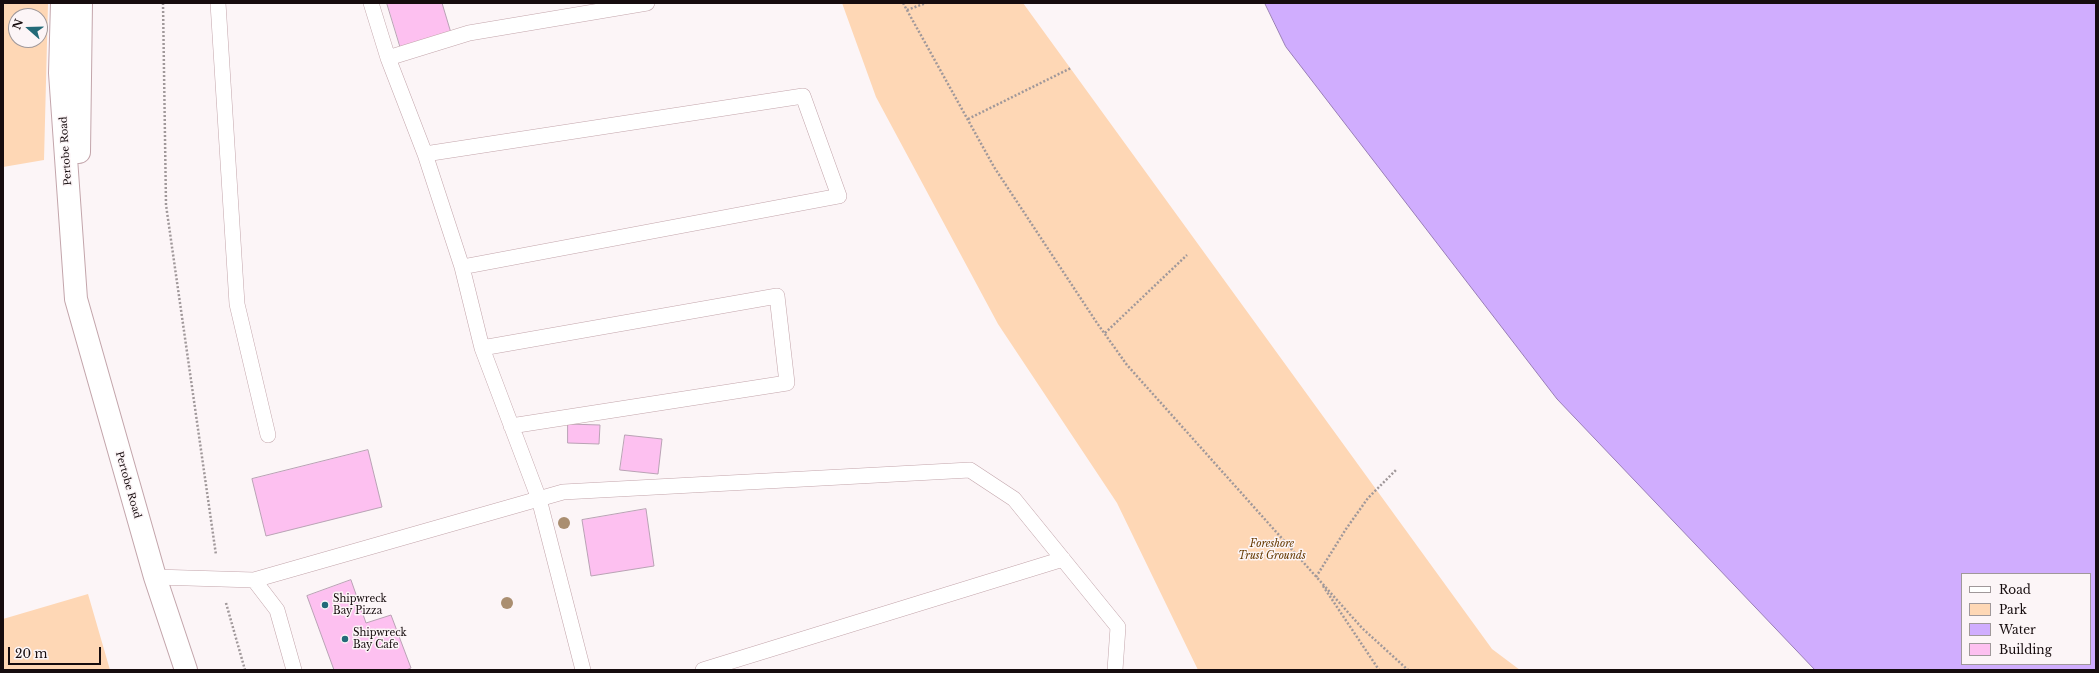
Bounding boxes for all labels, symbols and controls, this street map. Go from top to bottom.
north arrow [8,8,48,48]
text: N [9,17,26,31]
street label: Pertobe Road [58,116,74,186]
street label: Pertobe Road [113,450,143,520]
park label: Foreshore Trust Grounds [1238,538,1306,562]
legend [1961,573,2091,665]
text: Road [1999,582,2031,597]
place label: Shipwreck Bay Pizza [333,593,387,616]
marker: Shipwreck Bay Pizza [320,600,330,610]
text: Park [1999,602,2027,617]
text: Water [1999,622,2036,637]
place label: Shipwreck Bay Cafe [353,627,407,650]
marker: Shipwreck Bay Cafe [340,634,350,644]
scale bar [10,639,103,665]
text: Building [1999,642,2052,657]
text: 20 m [15,646,47,661]

